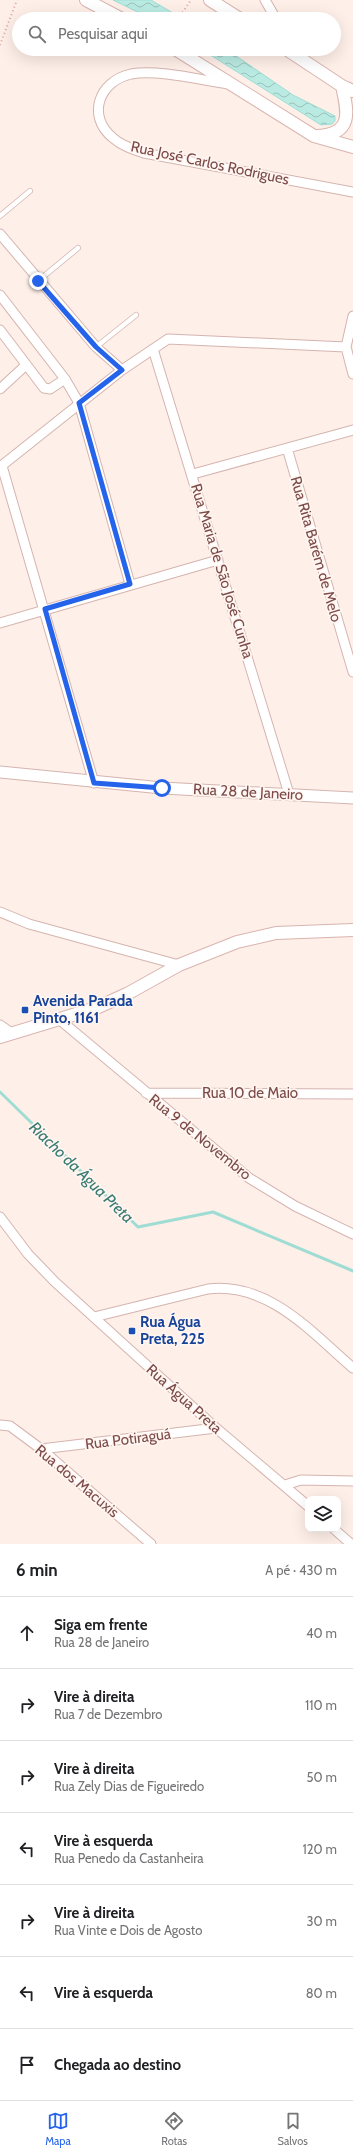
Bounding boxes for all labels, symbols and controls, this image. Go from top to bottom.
search box [12,12,341,56]
icon: search [26,23,48,45]
text: Pesquisar aqui [58,25,148,43]
street label: Rua José Carlos Rodrigues [129,137,291,189]
route end [29,272,47,290]
street label: Rua Rita Barém de Melo [287,474,345,624]
street label: Rua Maria de São José Cunha [187,481,257,661]
route start [153,779,171,797]
street label: Rua 28 de Janeiro [193,780,303,804]
place label: Avenida Parada Pinto, 1161 [33,992,133,1027]
marker: Avenida Parada Pinto, 1161 [20,1005,30,1015]
street label: Rua 10 de Maio [202,1084,298,1102]
street label: Rua 9 de Novembro [145,1090,255,1184]
water label: Riacho da Água Preta [26,1117,138,1227]
place label: Rua Água Preta, 225 [140,1312,205,1348]
marker: Rua Água Preta, 225 [127,1326,137,1336]
street label: Rua Água Preta [143,1360,227,1438]
street label: Rua Potiraguá [84,1425,173,1453]
street label: Rua dos Macuxis [31,1441,123,1521]
map controls [305,1496,341,1532]
button: layers [305,1496,341,1532]
text: 6 min [16,1560,58,1580]
text: A pé · 430 m [265,1562,337,1578]
text: Siga em frente [54,1616,147,1634]
icon: ahead [16,1622,38,1644]
text: 40 m [306,1625,337,1641]
text: Rua 28 de Janeiro [54,1634,149,1650]
text: Vire à direita [54,1688,135,1706]
icon: right [16,1694,38,1716]
text: 110 m [305,1697,337,1713]
text: Rua 7 de Dezembro [54,1706,162,1722]
text: Vire à direita [54,1760,135,1778]
icon: right [16,1766,38,1788]
text: 50 m [307,1769,337,1785]
text: Rua Zely Dias de Figueiredo [54,1778,204,1794]
text: Vire à esquerda [54,1832,153,1850]
icon: left [16,1838,38,1860]
text: 120 m [303,1841,337,1857]
text: Rua Penedo da Castanheira [54,1850,203,1866]
text: Vire à direita [54,1904,135,1922]
icon: right [16,1910,38,1932]
text: 30 m [307,1913,337,1929]
text: Rua Vinte e Dois de Agosto [54,1922,202,1938]
icon: left [16,1982,38,2004]
text: Vire à esquerda [54,1984,153,2002]
text: 80 m [306,1985,337,2001]
icon: arrive [16,2054,38,2076]
text: Chegada ao destino [54,2056,181,2074]
tab: Mapa [45,2110,71,2148]
tab: Rotas [161,2110,187,2148]
tab: Salvos [278,2110,308,2148]

